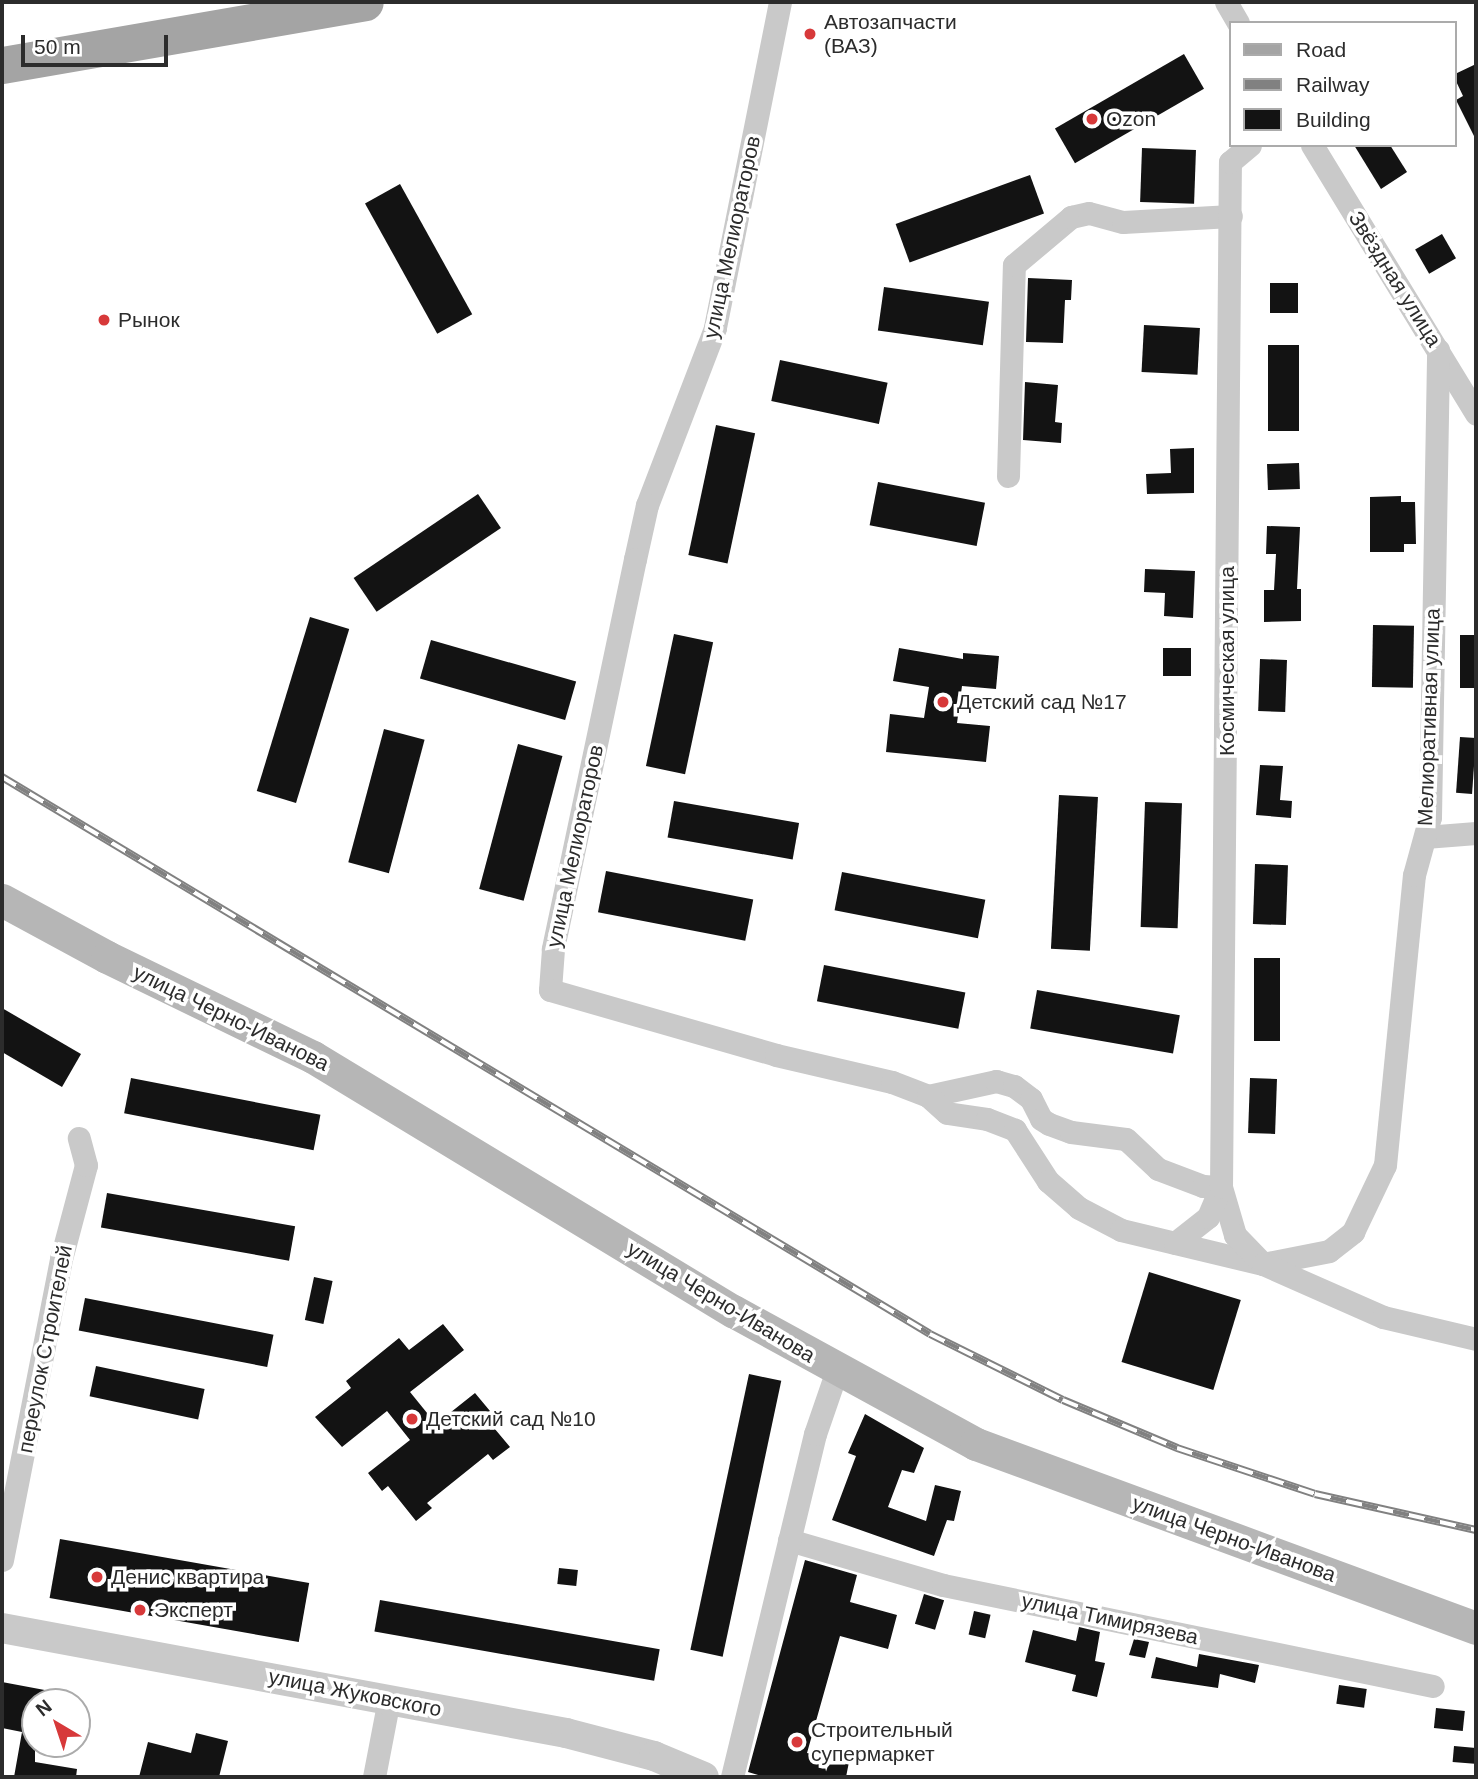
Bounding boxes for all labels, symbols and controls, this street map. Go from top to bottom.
place label: Автозапчасти (ВАЗ) [824,9,957,59]
scale bar [24,21,172,65]
legend [1230,21,1457,147]
marker: Автозапчасти (ВАЗ) [802,26,818,42]
text: 50 m [34,35,81,58]
text: Road [1296,38,1346,61]
text: Railway [1296,73,1370,96]
place label: Ozon [1106,106,1156,132]
text: Building [1296,108,1371,131]
marker: Ozon [1084,111,1100,127]
street label: улица Мелиораторов [698,133,766,341]
street label: Звёздная улица [1343,207,1447,351]
place label: Рынок [118,307,180,333]
marker: Рынок [96,312,112,328]
street label: Космическая улица [1214,566,1240,756]
street label: Мелиоративная улица [1413,608,1445,826]
place label: Детский сад №17 [957,689,1127,715]
marker: Детский сад №17 [935,694,951,710]
street label: улица Мелиораторов [541,742,609,950]
street label: улица Черно-Иванова [129,960,333,1076]
street label: улица Черно-Иванова [622,1236,820,1368]
street label: переулок Строителей [12,1243,78,1455]
place label: Детский сад №10 [426,1406,596,1432]
marker: Детский сад №10 [404,1411,420,1427]
street label: улица Черно-Иванова [1129,1490,1339,1588]
place label: Денис квартира [111,1564,264,1590]
marker: Денис квартира [89,1569,105,1585]
street label: улица Тимирязева [1019,1588,1201,1650]
place label: Эксперт [154,1597,233,1623]
marker: Эксперт [132,1602,148,1618]
street label: улица Жуковского [266,1664,444,1722]
north arrow [21,1688,91,1758]
text: N [32,1695,56,1720]
place label: Строительный супермаркет [811,1717,953,1767]
marker: Строительный супермаркет [789,1734,805,1750]

